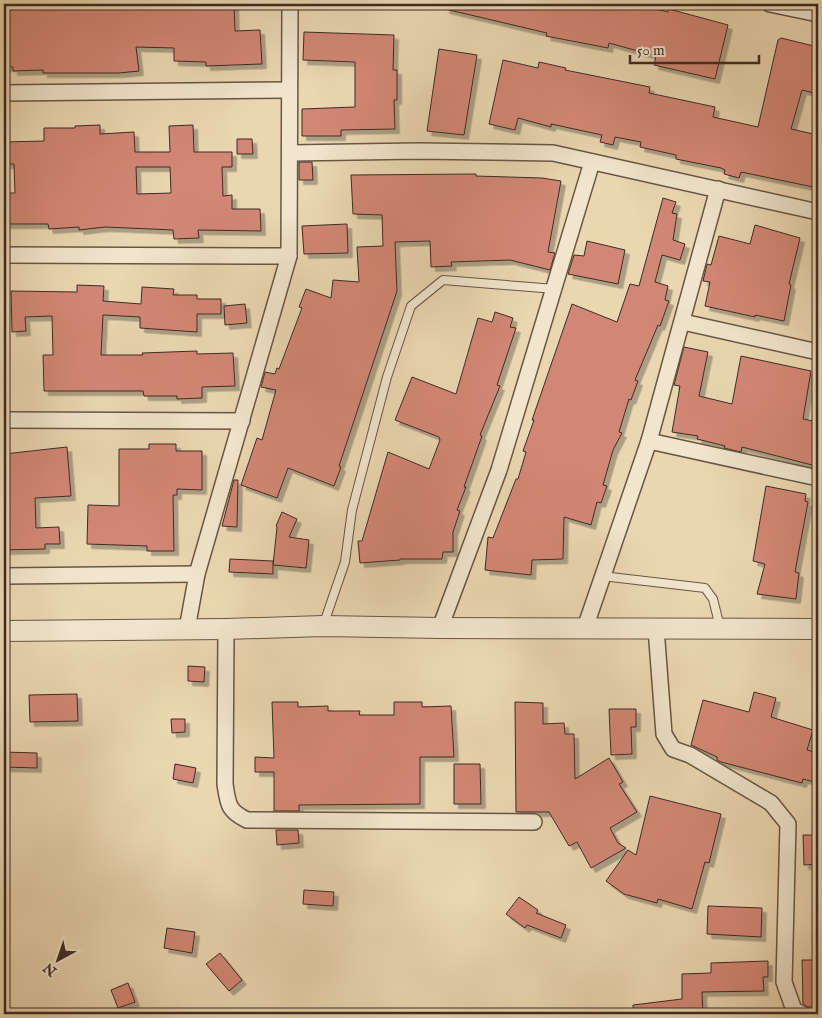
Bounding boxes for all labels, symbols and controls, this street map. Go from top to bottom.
scale bar [630,32,758,64]
text: 50 m [637,41,665,60]
north arrow [32,936,82,986]
text: N [40,958,61,981]

